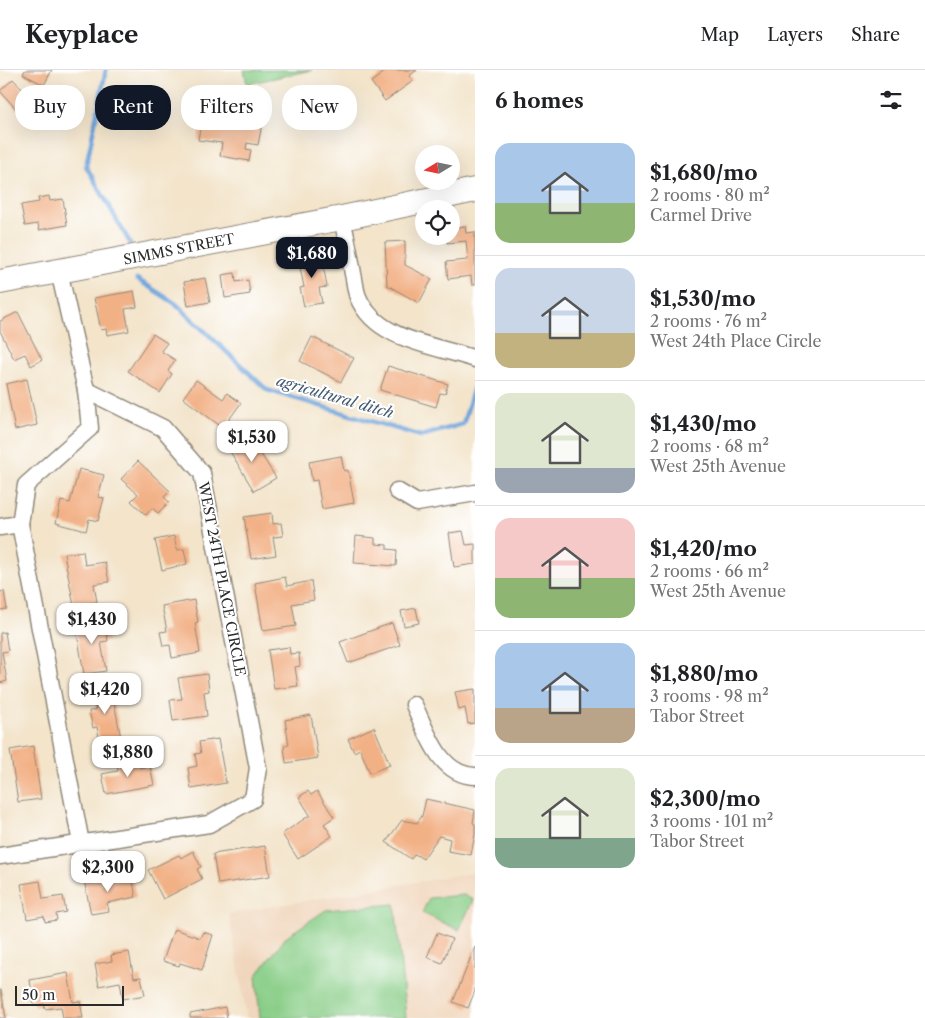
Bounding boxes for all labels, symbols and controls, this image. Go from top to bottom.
text: Keyplace [25,20,138,49]
text: Map [701,24,739,46]
text: Layers [767,24,823,46]
text: Share [851,24,900,46]
chip: Buy [15,85,85,130]
chip: Rent [95,85,171,130]
chip: Filters [181,85,272,130]
chip: New [282,85,357,130]
icon: filters [877,86,905,114]
text: 6 homes [495,88,584,113]
north arrow [415,145,460,190]
map controls [415,145,460,245]
text: $1,680/mo [650,160,758,185]
icon: home [535,163,595,223]
text: 2 rooms · 80 m² [650,185,770,205]
button: locate [415,200,460,245]
text: Carmel Drive [650,205,752,225]
street label: SIMMS STREET [122,229,237,269]
pin: $1,680 [271,236,353,279]
text: $1,680 [287,243,337,263]
text: $1,530/mo [650,286,756,311]
icon: home [535,288,595,348]
text: 2 rooms · 76 m² [650,311,767,331]
text: West 24th Place Circle [650,331,822,351]
water label: agricultural ditch [274,371,396,422]
text: $1,430/mo [650,411,756,436]
icon: home [535,413,595,473]
pin: $1,530 [211,420,293,463]
text: $1,530 [228,427,276,447]
text: 2 rooms · 68 m² [650,436,769,456]
text: West 25th Avenue [650,456,786,476]
street label: WEST 24TH PLACE CIRCLE [194,479,250,678]
text: $1,420/mo [650,536,757,561]
icon: home [535,538,595,598]
text: 2 rooms · 66 m² [650,561,769,581]
text: West 25th Avenue [650,581,786,601]
pin: $1,430 [51,602,133,645]
text: $1,430 [67,609,117,629]
text: $1,880/mo [650,661,758,686]
icon: home [535,663,595,723]
pin: $1,420 [64,672,146,715]
text: $1,420 [80,679,130,699]
text: 3 rooms · 98 m² [650,686,769,706]
text: Tabor Street [650,706,744,726]
pin: $1,880 [87,736,169,778]
text: $1,880 [103,742,153,762]
text: $2,300/mo [650,786,760,811]
icon: home [535,788,595,848]
text: 3 rooms · 101 m² [650,811,773,831]
text: Tabor Street [650,831,744,851]
pin: $2,300 [67,850,149,893]
text: $2,300 [82,857,134,877]
scale bar [15,983,124,1006]
text: 50 m [22,986,55,1004]

